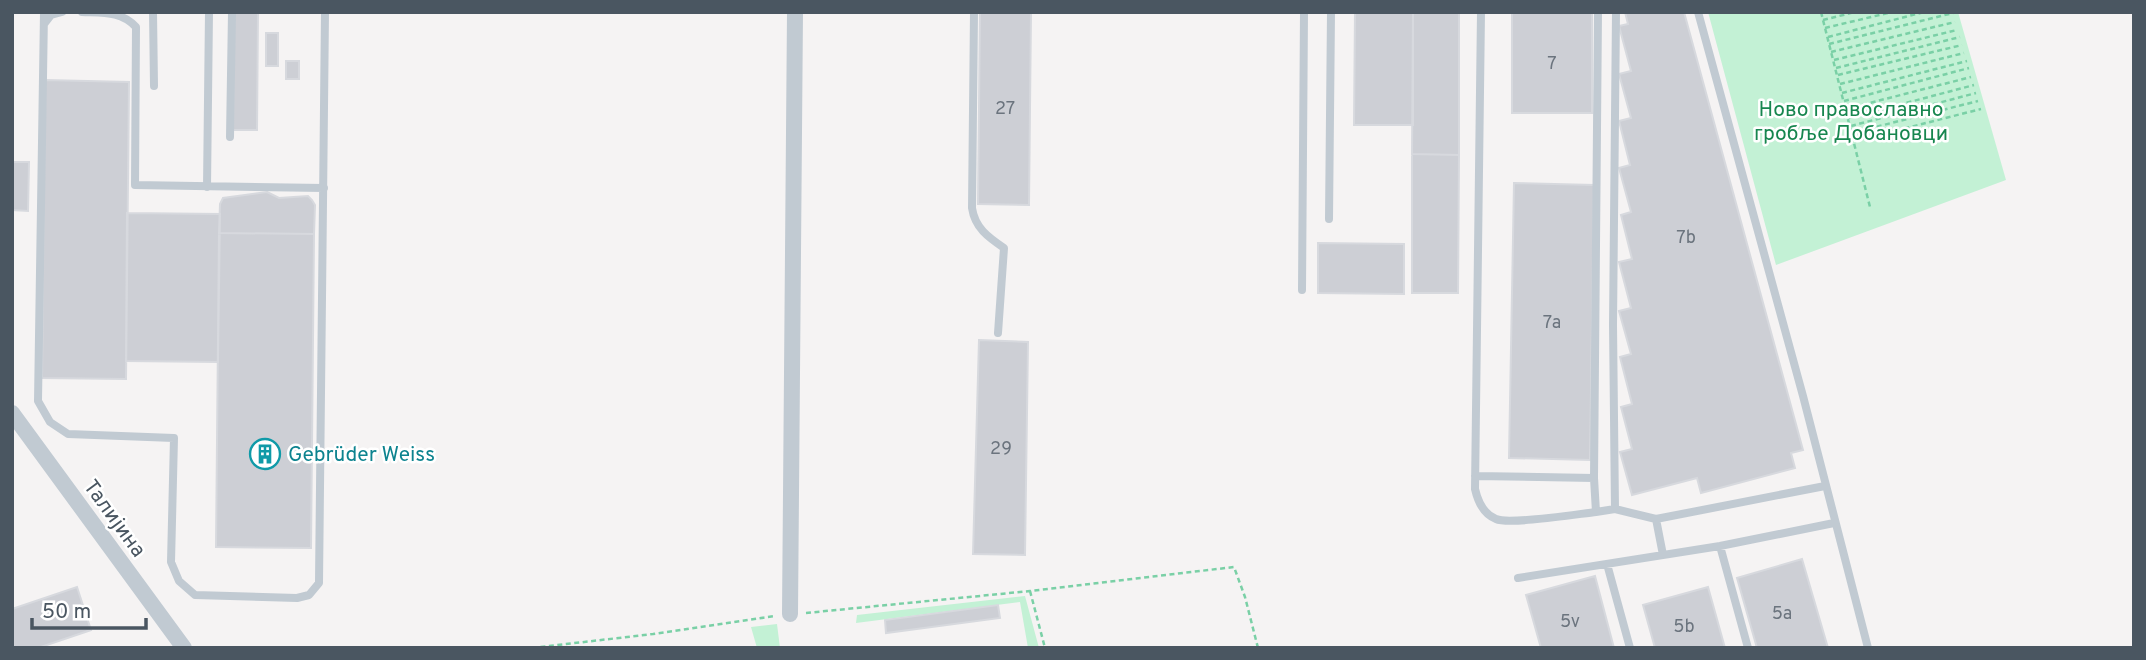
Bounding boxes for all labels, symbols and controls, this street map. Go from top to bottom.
house number: 7 [1547,53,1557,76]
park label: Ново православно гробље Добановци [1754,97,1948,148]
house number: 27 [995,98,1015,121]
house number: 7b [1676,227,1696,250]
house number: 7a [1543,312,1561,335]
building icon: Gebrüder Weiss [248,437,282,471]
house number: 29 [990,438,1012,461]
place label: Gebrüder Weiss [288,442,435,469]
street label: Талијина [77,475,151,563]
scale bar [32,586,145,630]
text: 50 m [42,599,91,626]
house number: 5a [1772,603,1792,626]
house number: 5v [1560,611,1580,634]
house number: 5b [1673,616,1695,639]

